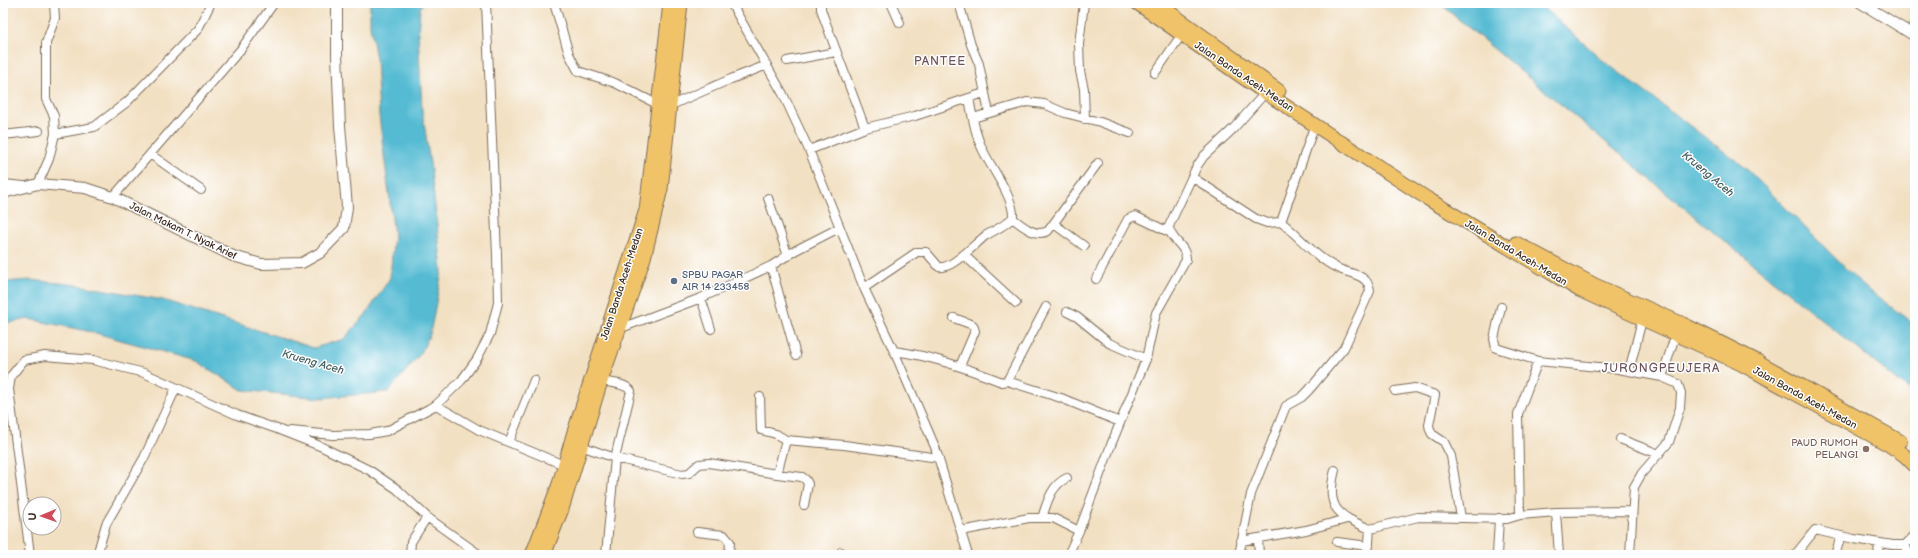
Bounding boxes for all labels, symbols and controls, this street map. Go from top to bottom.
street label: Jalan Banda Aceh-Medan [1192,39,1296,115]
district label: PANTEE [914,54,966,69]
water label: Krueng Aceh [1679,149,1737,199]
street label: Jalan Makam T. Nyak Arief [127,200,239,262]
street label: Jalan Banda Aceh-Medan [1463,218,1570,288]
street label: Jalan Banda Aceh-Medan [598,226,646,342]
place label: SPBU PAGAR AIR 14 233458 [682,269,750,293]
marker: SPBU PAGAR AIR 14 233458 [669,276,679,286]
water label: Krueng Aceh [281,347,345,377]
district label: JURONGPEUJERA [1602,361,1720,376]
street label: Jalan Banda Aceh-Medan [1751,364,1859,432]
place label: PAUD RUMOH PELANGI [1791,437,1858,461]
marker: PAUD RUMOH PELANGI [1861,444,1871,454]
north arrow [22,496,62,536]
text: U [26,512,39,520]

